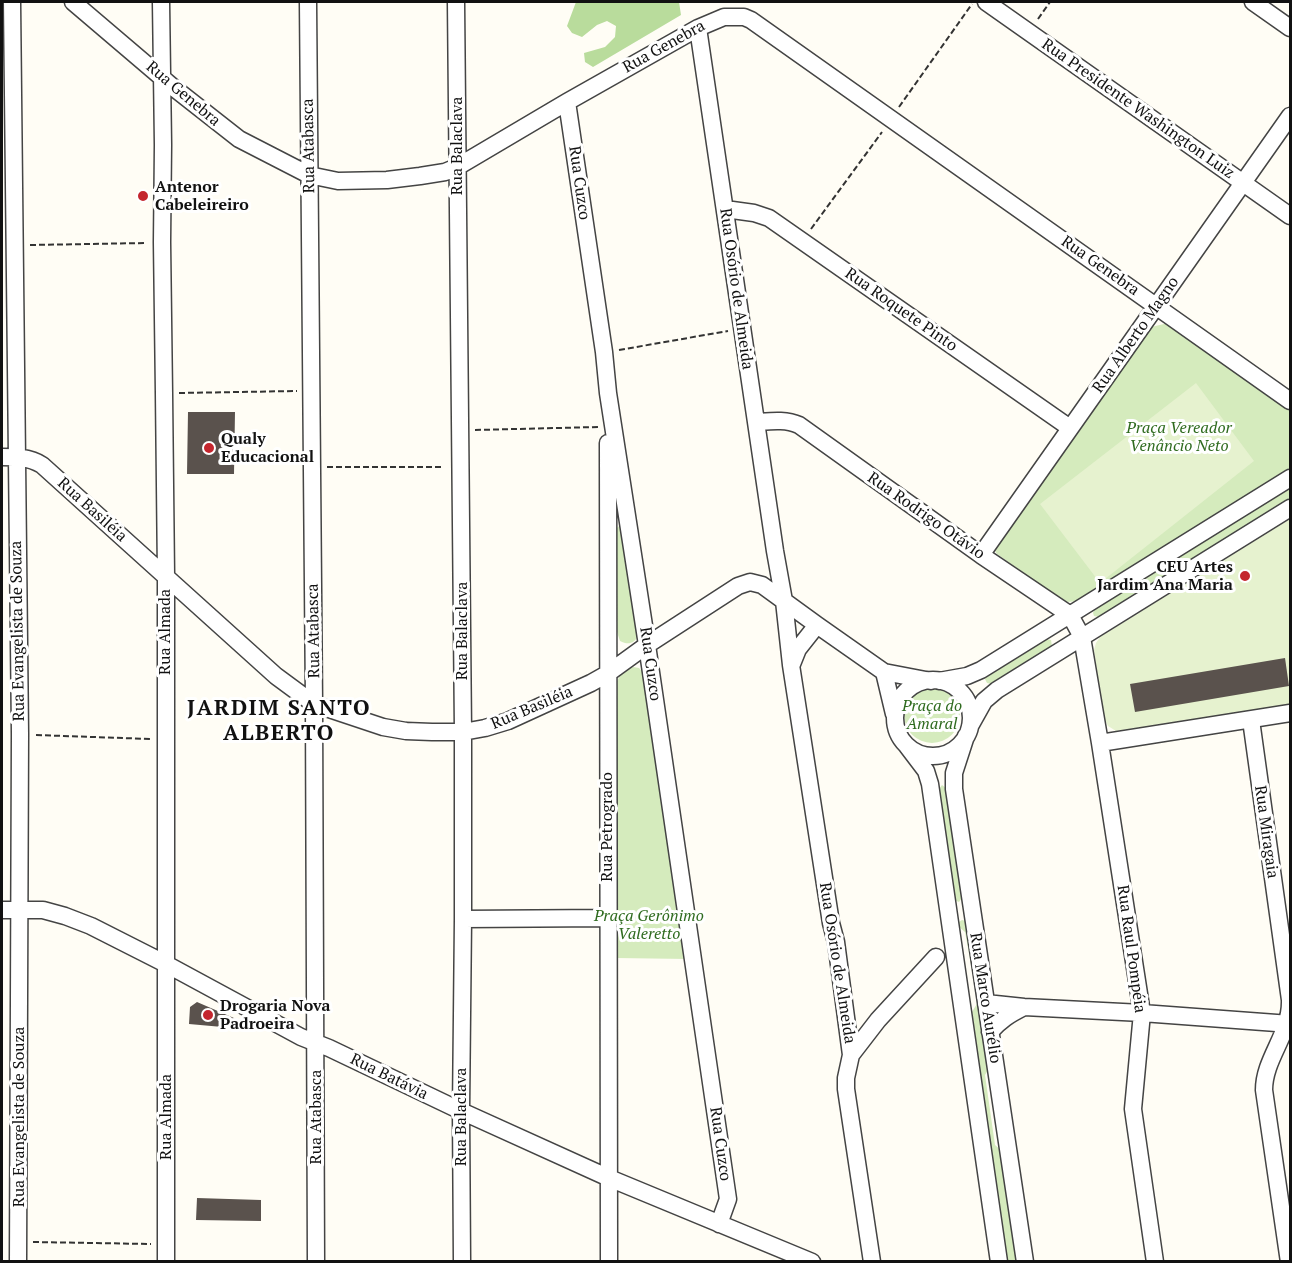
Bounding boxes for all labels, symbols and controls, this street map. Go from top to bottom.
street label: Rua Genebra [620,17,708,77]
street label: Rua Presidente Washington Luiz [1038,35,1238,183]
street label: Rua Genebra [142,57,224,131]
street label: Rua Balaclava [447,97,467,195]
street label: Rua Atabasca [299,98,319,194]
street label: Rua Cuzco [564,145,594,221]
place label: Antenor Cabeleireiro [155,177,249,215]
marker: Antenor Cabeleireiro [136,189,150,203]
street label: Rua Osório de Almeida [715,207,757,371]
street label: Rua Genebra [1057,232,1143,300]
street label: Rua Roquete Pinto [841,264,961,356]
street label: Rua Alberto Magno [1089,273,1183,397]
park label: Praça Vereador Venâncio Neto [1126,418,1232,456]
place label: Qualy Educacional [221,429,314,467]
marker: Qualy Educacional [202,441,216,455]
street label: Rua Rodrigo Otávio [864,468,988,564]
street label: Rua Basiléia [53,474,131,546]
street label: Rua Evangelista de Souza [7,541,29,721]
place label: CEU Artes Jardim Ana Maria [1097,557,1233,595]
marker: CEU Artes Jardim Ana Maria [1238,569,1252,583]
street label: Rua Balaclava [452,582,472,680]
street label: Rua Atabasca [304,583,324,679]
street label: Rua Almada [155,589,175,675]
street label: Rua Cuzco [635,626,665,702]
street label: Rua Basiléia [488,682,576,734]
district label: JARDIM SANTO ALBERTO [187,696,371,748]
park label: Praça do Amaral [902,696,962,734]
street label: Rua Petrogrado [597,772,617,882]
street label: Rua Miragaia [1250,784,1282,880]
street label: Rua Osório de Almeida [815,881,859,1045]
street label: Rua Raul Pompéia [1113,884,1149,1014]
park label: Praça Gerônimo Valeretto [594,906,704,944]
street label: Rua Marco Aurélio [965,931,1005,1065]
place label: Drogaria Nova Padroeira [220,996,330,1034]
marker: Drogaria Nova Padroeira [201,1008,215,1022]
street label: Rua Evangelista de Souza [9,1027,29,1207]
street label: Rua Batávia [347,1050,431,1104]
street label: Rua Balaclava [451,1068,471,1166]
street label: Rua Atabasca [306,1070,326,1164]
street label: Rua Almada [156,1074,176,1160]
street label: Rua Cuzco [705,1106,735,1182]

